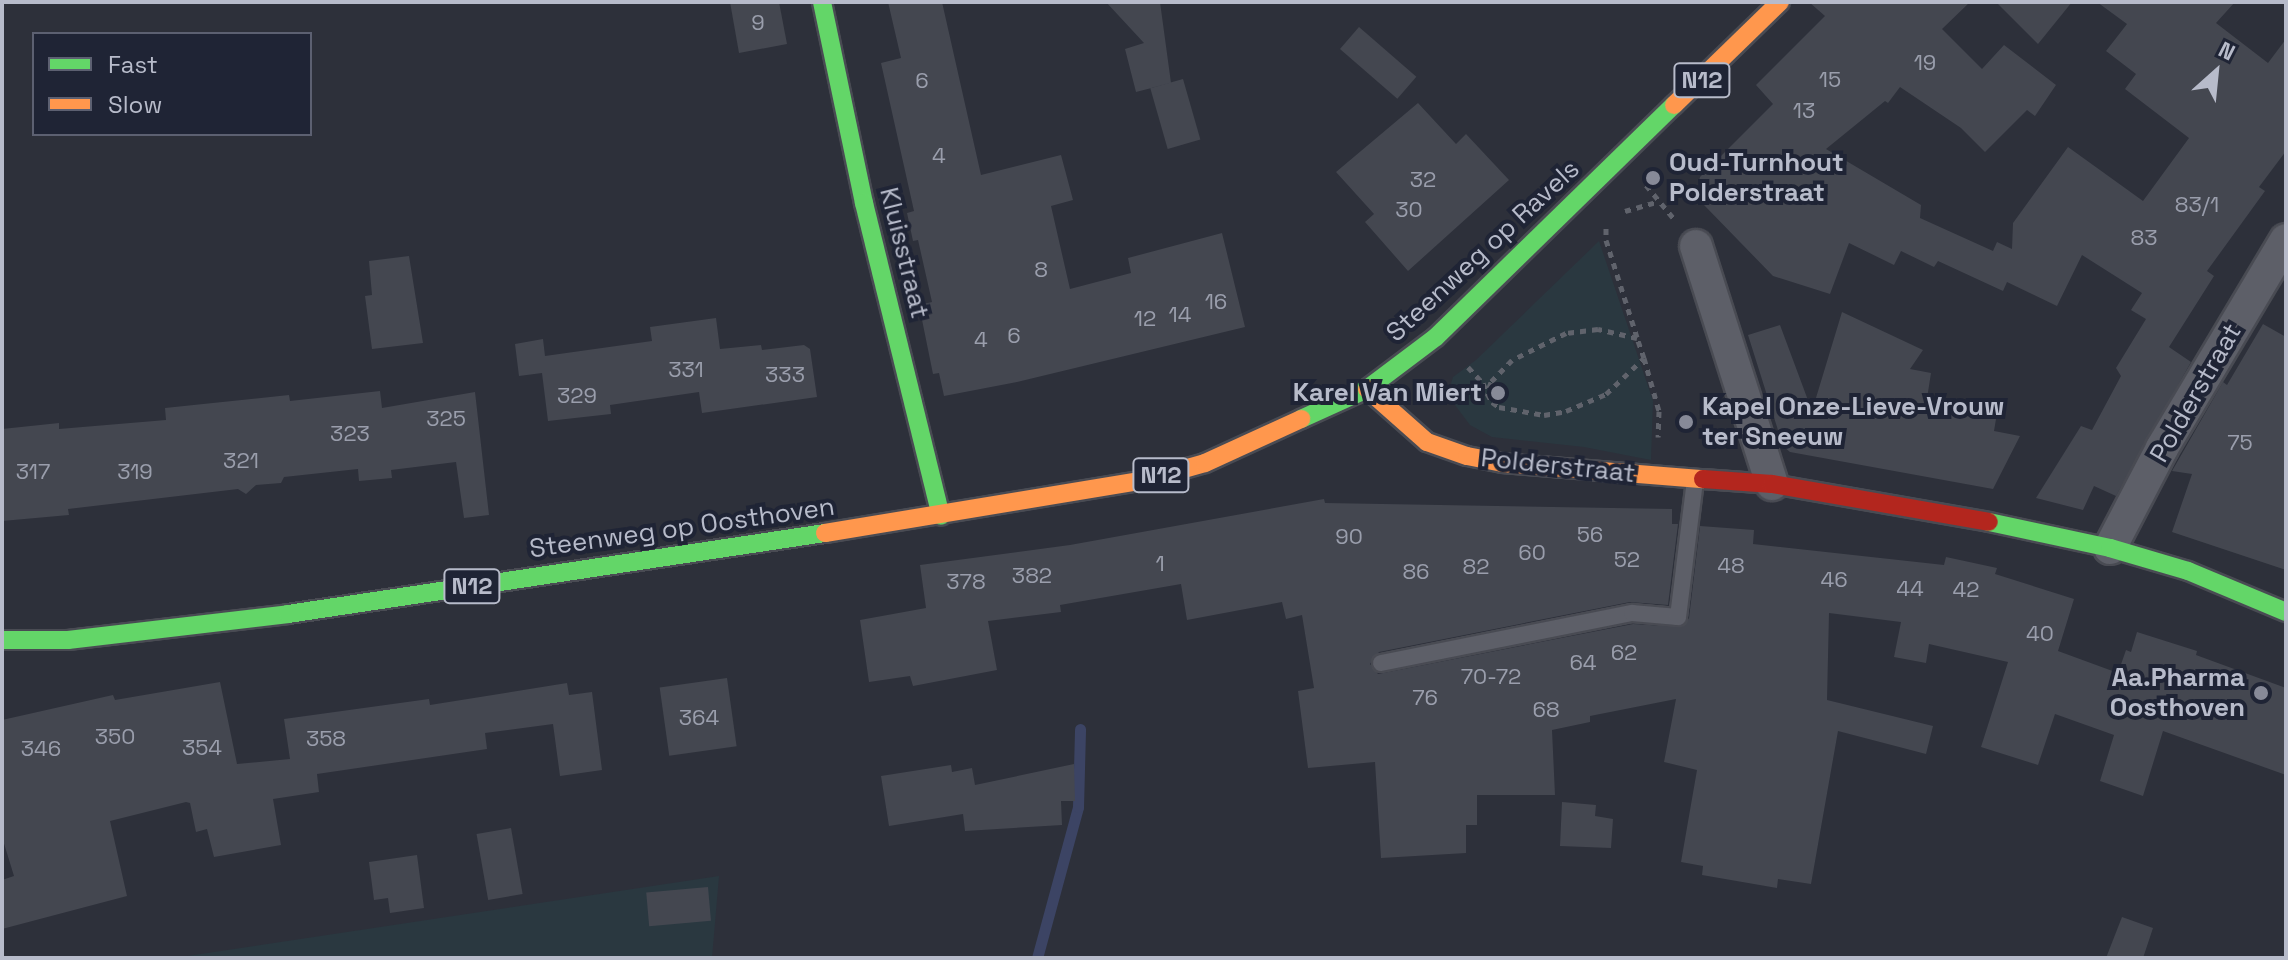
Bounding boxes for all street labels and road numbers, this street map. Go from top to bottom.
road number: N12 [1672,60,1732,100]
street label: Steenweg op Ravels [1380,154,1586,348]
street label: Kluisstraat [873,184,935,322]
street label: Polderstraat [2144,318,2248,468]
street label: Polderstraat [1479,442,1637,490]
road number: N12 [1131,455,1191,495]
street label: Steenweg op Oosthoven [527,491,837,565]
road number: N12 [442,566,502,606]

